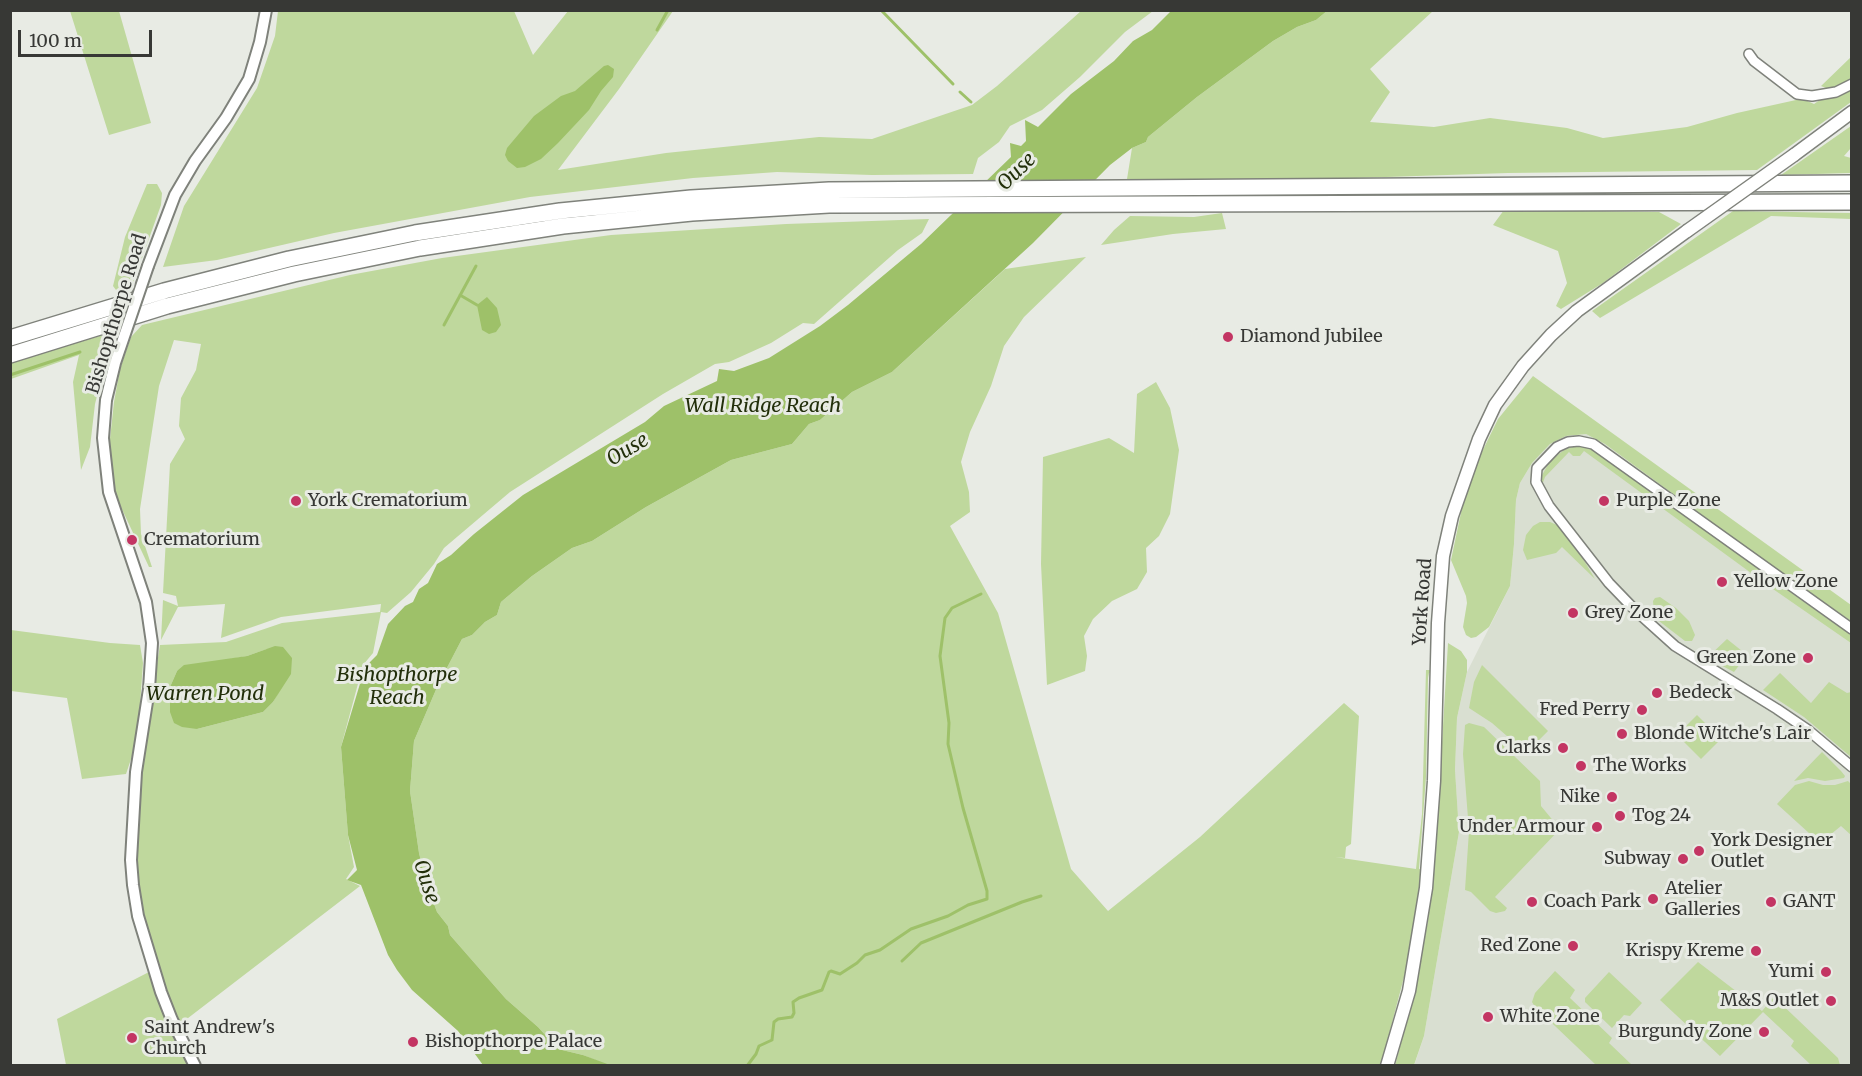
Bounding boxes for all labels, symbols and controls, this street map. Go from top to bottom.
scale bar [21,18,154,56]
text: 100 m [29,29,82,52]
water label: Ouse [993,148,1041,196]
street label: Bishopthorpe Road [82,231,152,397]
place label: Diamond Jubilee [1240,326,1383,348]
marker: Diamond Jubilee [1221,330,1235,344]
water label: Wall Ridge Reach [685,394,841,418]
water label: Ouse [603,428,653,472]
place label: York Crematorium [308,490,468,512]
place label: Purple Zone [1616,490,1721,512]
marker: York Crematorium [289,494,303,508]
marker: Purple Zone [1597,494,1611,508]
place label: Crematorium [144,529,260,551]
marker: Crematorium [125,533,139,547]
street label: York Road [1409,558,1437,646]
place label: Yellow Zone [1734,571,1838,593]
marker: Yellow Zone [1715,575,1729,589]
place label: Grey Zone [1585,602,1673,624]
marker: Grey Zone [1566,606,1580,620]
place label: Green Zone [1697,647,1796,669]
marker: Green Zone [1801,651,1815,665]
water label: Bishopthorpe Reach [337,663,457,710]
water label: Warren Pond [146,682,264,706]
place label: Bedeck [1669,682,1732,704]
marker: Bedeck [1650,686,1664,700]
place label: Fred Perry [1539,699,1630,721]
marker: Fred Perry [1635,703,1649,717]
place label: Blonde Witche's Lair [1634,723,1811,745]
marker: Blonde Witche's Lair [1615,727,1629,741]
place label: Clarks [1496,737,1551,759]
marker: Clarks [1556,741,1570,755]
place label: The Works [1593,755,1687,777]
marker: The Works [1574,759,1588,773]
place label: Nike [1560,786,1600,808]
marker: Nike [1605,790,1619,804]
place label: Tog 24 [1632,805,1691,827]
marker: Tog 24 [1613,809,1627,823]
place label: Under Armour [1459,816,1585,838]
marker: Under Armour [1590,820,1604,834]
place label: York Designer Outlet [1711,830,1833,872]
marker: York Designer Outlet [1692,844,1706,858]
place label: Subway [1604,848,1671,870]
marker: Subway [1676,852,1690,866]
water label: Ouse [408,857,444,907]
place label: Atelier Galleries [1665,878,1741,920]
place label: Coach Park [1544,891,1641,913]
place label: GANT [1783,891,1836,913]
marker: Atelier Galleries [1646,892,1660,906]
marker: Coach Park [1525,895,1539,909]
marker: GANT [1764,895,1778,909]
place label: Red Zone [1480,935,1561,957]
marker: Red Zone [1566,939,1580,953]
place label: Krispy Kreme [1626,940,1744,962]
marker: Krispy Kreme [1749,944,1763,958]
place label: Yumi [1768,961,1814,983]
marker: Yumi [1819,965,1833,979]
place label: M&S Outlet [1720,990,1819,1012]
marker: M&S Outlet [1824,994,1838,1008]
place label: White Zone [1500,1006,1600,1028]
marker: White Zone [1481,1010,1495,1024]
place label: Saint Andrew's Church [144,1017,275,1060]
place label: Burgundy Zone [1618,1021,1752,1043]
marker: Burgundy Zone [1757,1025,1771,1039]
marker: Saint Andrew's Church [125,1031,139,1045]
place label: Bishopthorpe Palace [425,1031,602,1053]
marker: Bishopthorpe Palace [406,1035,420,1049]

